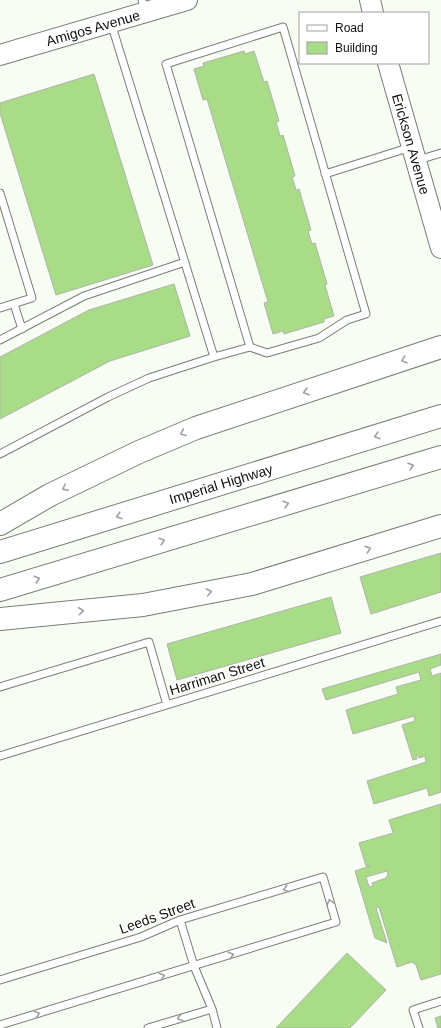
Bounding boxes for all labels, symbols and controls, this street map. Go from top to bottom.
street label: Amigos Avenue [44,7,142,49]
legend [299,12,429,64]
text: Road [335,21,364,35]
text: Building [335,41,378,55]
street label: Erickson Avenue [389,92,433,196]
one-way arrow [401,355,408,363]
one-way arrow [303,387,310,396]
one-way arrow [180,429,187,437]
one-way arrow [374,431,381,439]
street label: Imperial Highway [167,461,275,507]
one-way arrow [407,462,414,471]
one-way arrow [62,483,70,491]
one-way arrow [283,500,290,509]
one-way arrow [116,511,123,520]
one-way arrow [158,537,165,546]
one-way arrow [364,545,371,553]
one-way arrow [34,575,41,584]
one-way arrow [206,589,212,597]
one-way arrow [78,607,84,616]
street label: Harriman Street [167,654,267,698]
one-way arrow [283,884,290,893]
street label: Leeds Street [117,895,197,937]
one-way arrow [326,899,335,906]
one-way arrow [228,951,235,959]
one-way arrow [158,972,165,981]
one-way arrow [34,1010,41,1019]
one-way arrow [177,1013,184,1022]

